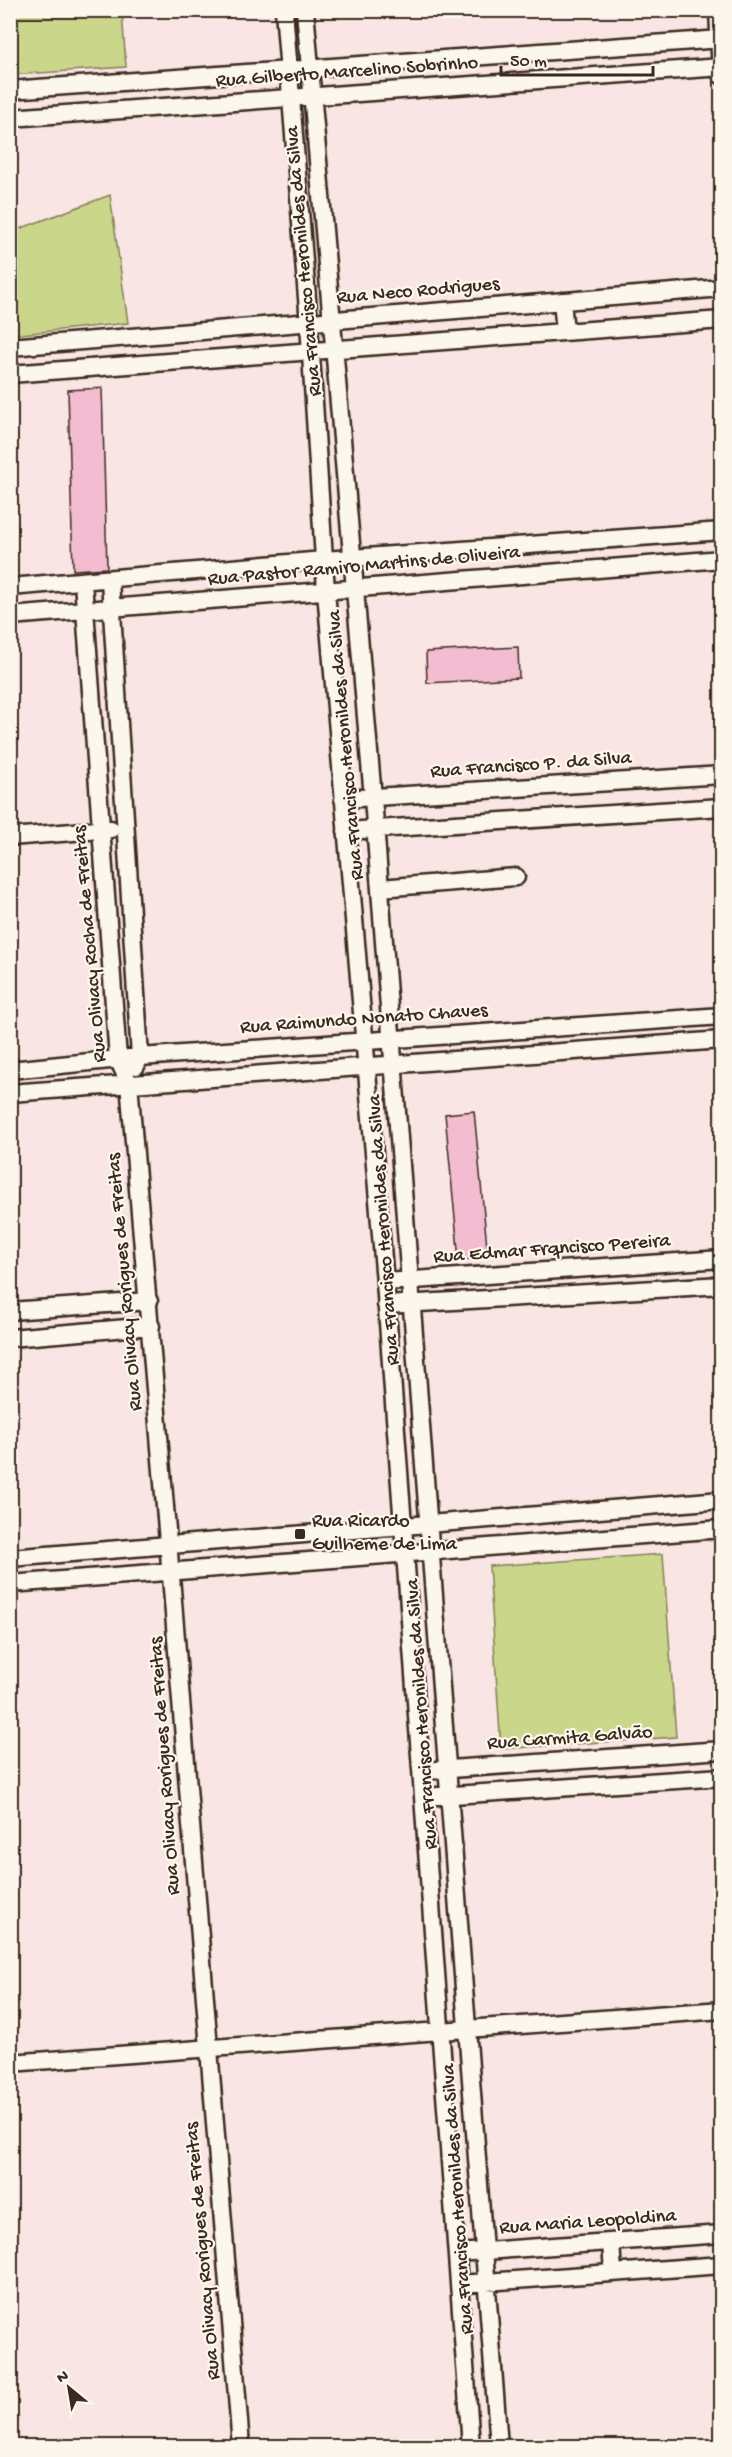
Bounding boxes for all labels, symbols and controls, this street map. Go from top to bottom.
scale bar [501,39,652,77]
street label: Rua Gilberto Marcelino Sobrinho [215,52,479,94]
text: 50 m [510,52,547,73]
street label: Rua Francisco Heronildes da Silva [282,124,328,397]
street label: Rua Neco Rodrigues [336,273,501,311]
street label: Rua Pastor Ramiro Martins de Oliveira [207,542,522,592]
street label: Rua Francisco Heronildes da Silva [324,608,370,881]
street label: Rua Francisco P. da Silva [430,747,633,785]
street label: Rua Olivacy Rocha de Freitas [69,824,113,1063]
street label: Rua Raimundo Nonato Chaves [239,1000,489,1040]
street label: Rua Francisco Heronildes da Silva [364,1093,406,1366]
street label: Rua Olivacy Rorigues de Freitas [103,1152,149,1412]
street label: Rua Edmar Frqncisco Pereira [433,1230,672,1270]
place label: Rua Ricardo Guilheme de Lima [312,1511,458,1557]
marker: Rua Ricardo Guilheme de Lima [293,1527,307,1541]
street label: Rua Francisco Heronildes da Silva [402,1577,444,1850]
street label: Rua Olivacy Rorigues de Freitas [145,1636,186,1896]
street label: Rua Carmita Galvão [487,1722,653,1756]
street label: Rua Francisco Heronildes da Silva [438,2062,480,2335]
street label: Rua Olivacy Rorigues de Freitas [181,2121,227,2381]
street label: Rua Maria Leopoldina [499,2205,678,2241]
north arrow [39,2358,99,2418]
text: N [54,2367,73,2389]

